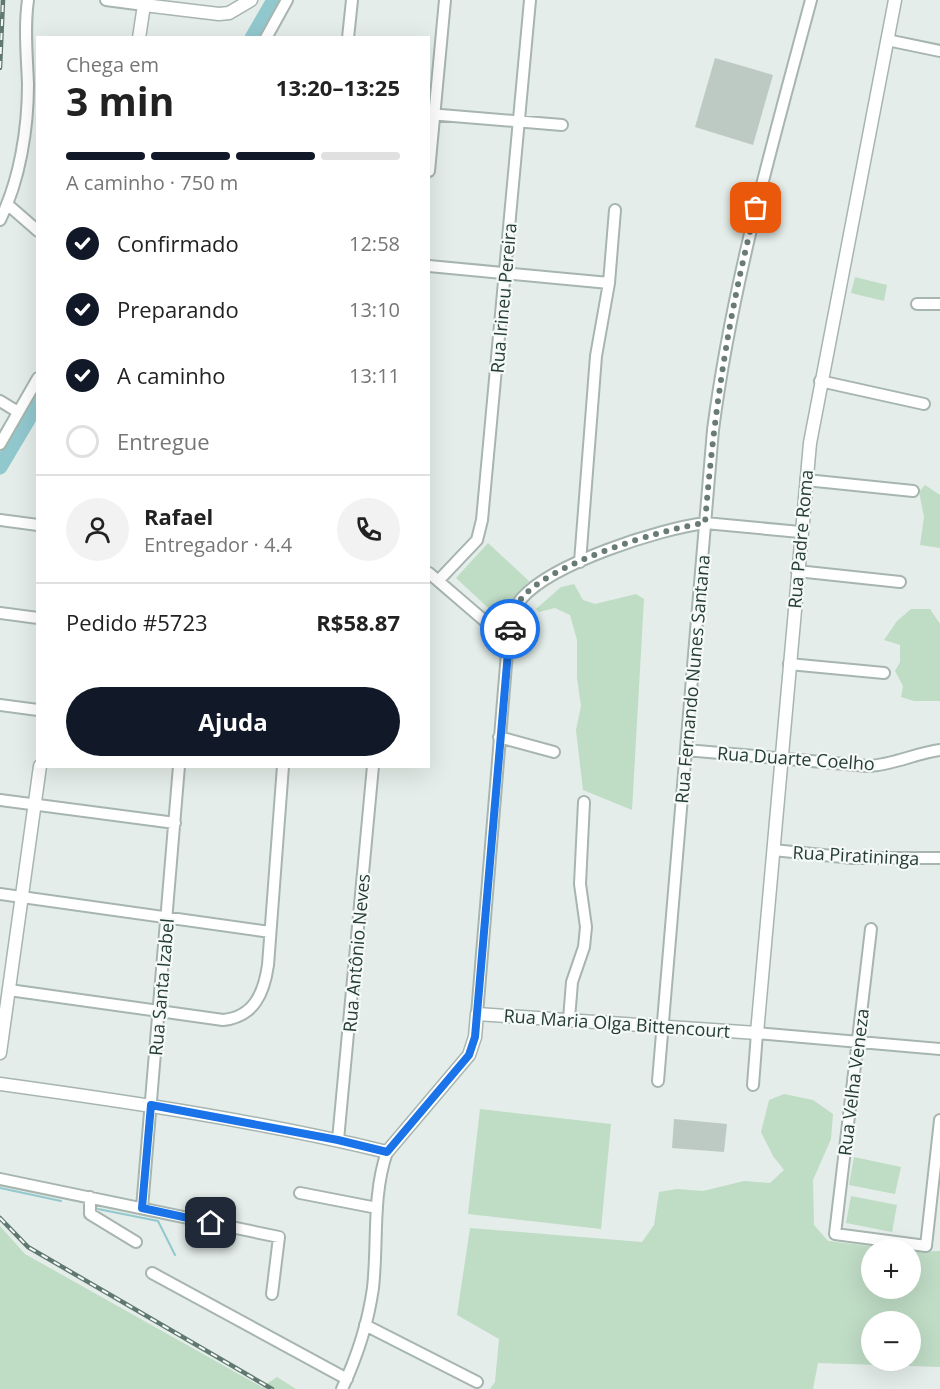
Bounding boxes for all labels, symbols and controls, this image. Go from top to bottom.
text: Chega em [66,51,159,78]
text: 13:20–13:25 [276,72,400,102]
text: 3 min [66,74,174,127]
text: A caminho · 750 m [66,169,238,196]
pin [730,182,781,233]
icon: bag [739,191,772,224]
street label: Rua Irineu Pereira [484,222,522,374]
icon: check [66,227,99,260]
text: Confirmado [117,228,239,258]
text: 12:58 [349,230,400,257]
icon: check [66,293,99,326]
text: Preparando [117,294,239,324]
text: 13:10 [349,296,400,323]
icon: check [66,359,99,392]
text: A caminho [117,360,226,390]
text: 13:11 [349,362,400,389]
text: Entregue [117,426,210,456]
street label: Rua Padre Roma [782,469,818,609]
button: person [66,498,129,561]
button: phone [337,498,400,561]
text: Rafael [144,501,213,531]
text: Entregador · 4.4 [144,531,292,558]
street label: Rua Fernando Nunes Santana [669,554,715,804]
courier [480,599,540,659]
text: Pedido #5723 [66,607,208,637]
text: R$58.87 [316,607,400,637]
icon: car [494,613,527,646]
button: Ajuda [66,687,400,756]
street label: Rua Duarte Coelho [716,741,876,775]
street label: Rua Piratininga [792,840,920,870]
street label: Rua Antônio Neves [337,873,375,1033]
street label: Rua Santa Izabel [143,917,179,1057]
street label: Rua Maria Olga Bittencourt [503,1003,731,1043]
street label: Rua Velha Veneza [832,1007,874,1157]
pin [185,1197,236,1248]
icon: home [194,1206,227,1239]
map controls [861,1239,921,1371]
button: + [861,1239,921,1299]
button: − [861,1311,921,1371]

